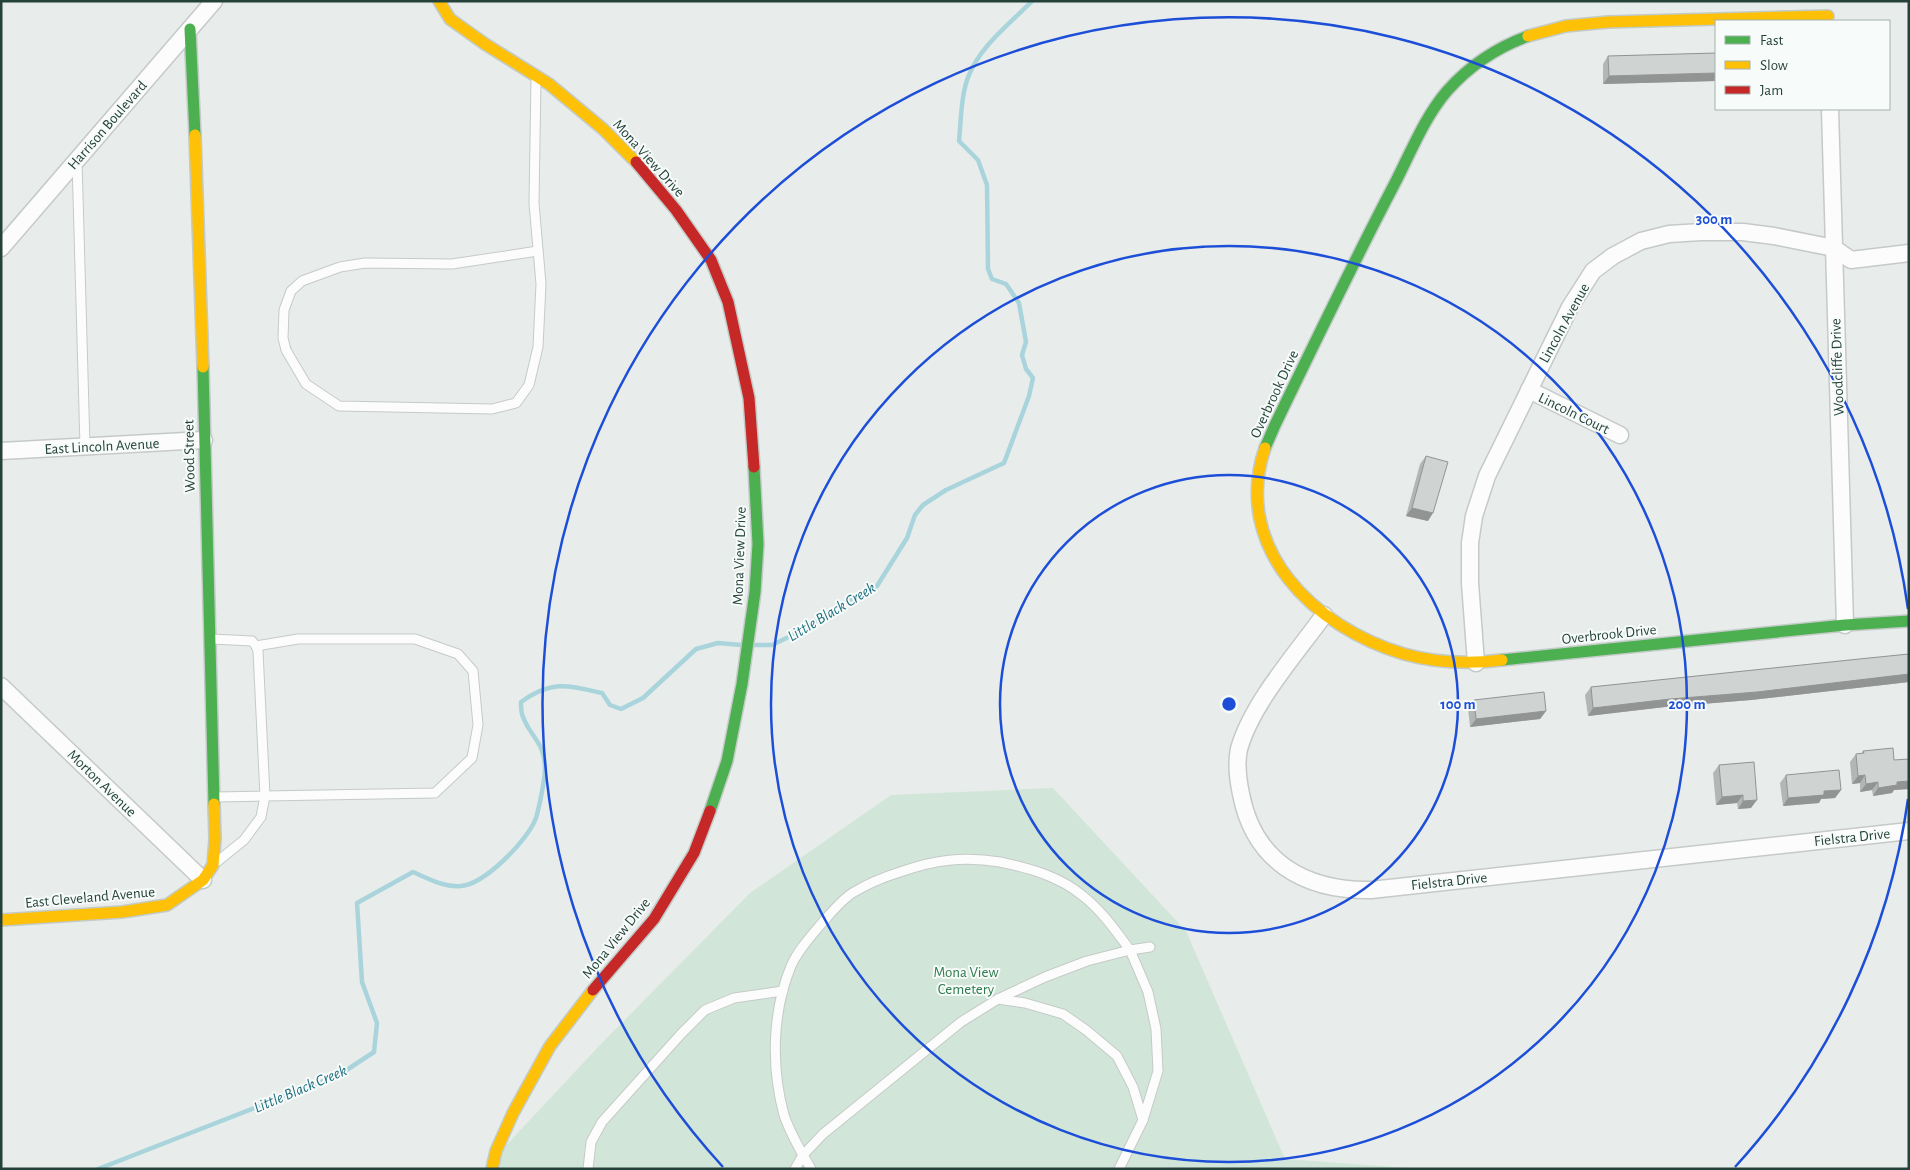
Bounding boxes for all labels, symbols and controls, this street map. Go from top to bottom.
legend [1715,20,1890,110]
text: Fast [1760,33,1784,48]
text: Slow [1760,58,1788,73]
street label: Harrison Boulevard [65,78,150,173]
text: Jam [1760,83,1783,98]
street label: Mona View Drive [610,117,687,200]
text: 300 m [1696,212,1732,227]
street label: Lincoln Avenue [1536,281,1592,366]
street label: Woodcliffe Drive [1828,318,1847,416]
street label: Overbrook Drive [1248,348,1301,440]
street label: Lincoln Court [1536,390,1612,437]
street label: Wood Street [181,419,198,493]
street label: East Lincoln Avenue [44,436,160,457]
street label: Mona View Drive [730,506,749,606]
water label: Little Black Creek [785,579,878,644]
street label: Overbrook Drive [1561,622,1657,647]
centre of rings [1220,695,1238,713]
text: 100 m [1440,697,1476,712]
text: 200 m [1668,697,1706,712]
street label: Morton Avenue [64,747,139,820]
street label: Fielstra Drive [1813,826,1891,849]
street label: Fielstra Drive [1410,870,1488,893]
street label: East Cleveland Avenue [24,884,156,911]
street label: Mona View Drive [580,895,653,981]
park label: Mona View Cemetery [933,965,999,997]
water label: Little Black Creek [251,1062,349,1116]

